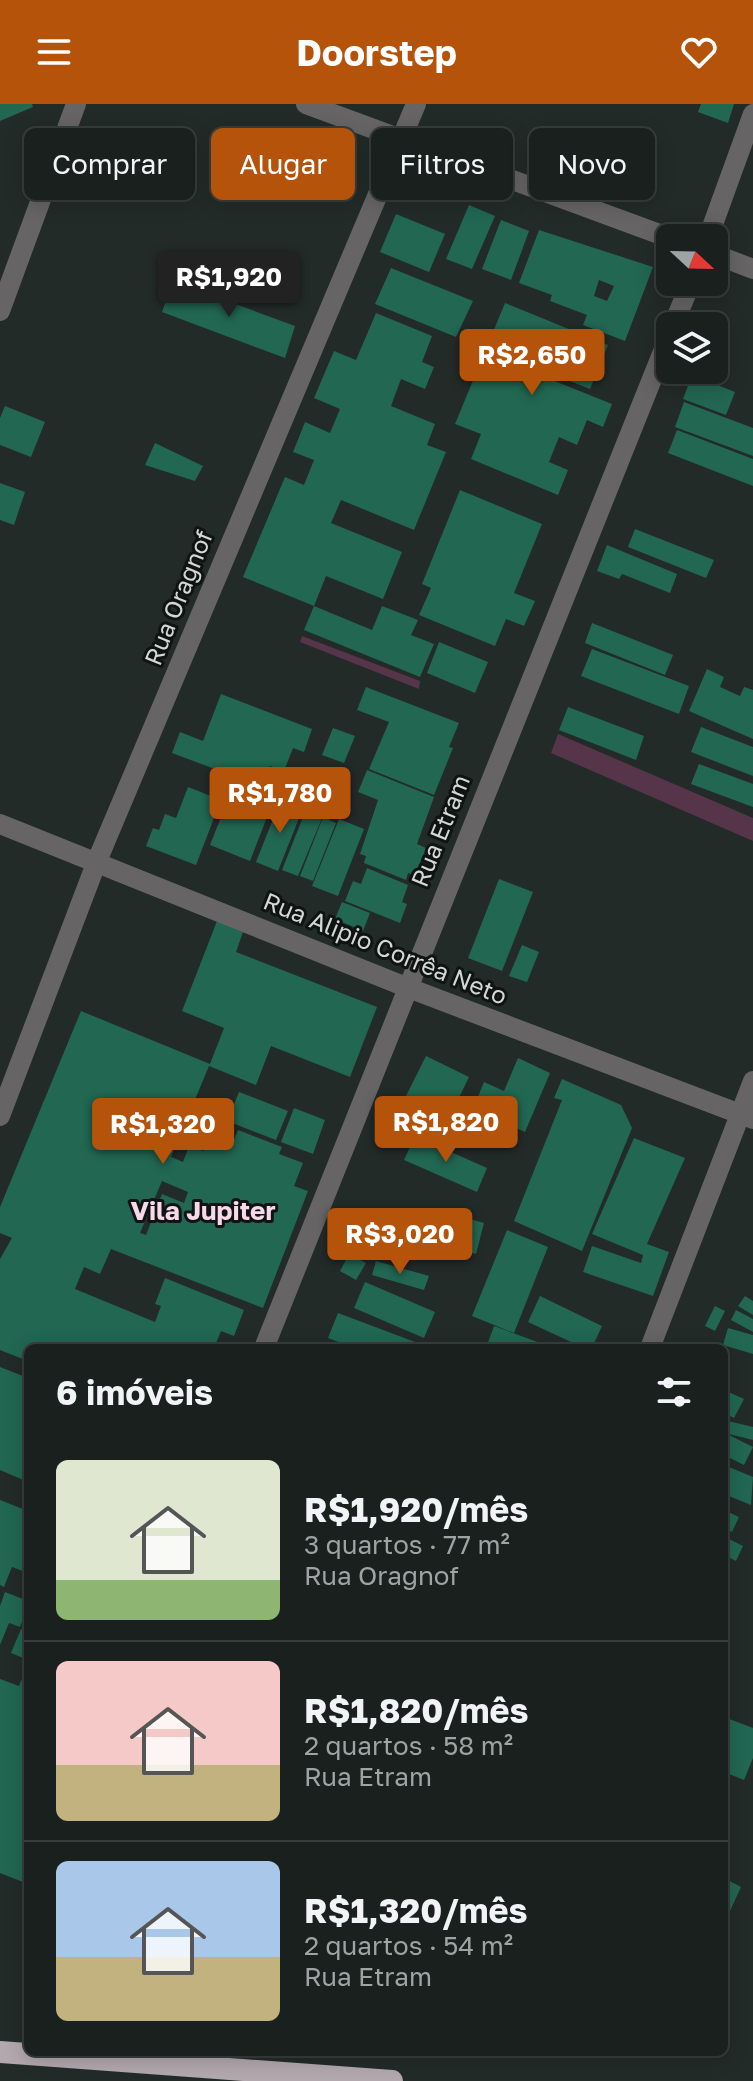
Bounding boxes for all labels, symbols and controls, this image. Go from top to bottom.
icon: menu [32,30,76,74]
icon: heart [677,30,721,74]
text: Doorstep [296,31,457,74]
chip: Comprar [24,128,195,200]
chip: Alugar [211,128,355,200]
chip: Filtros [371,128,513,200]
chip: Novo [529,128,655,200]
north arrow [656,224,728,296]
map controls [656,224,728,384]
pin: R$1,920 [155,251,303,319]
text: R$1,920 [176,261,282,292]
button: layers [656,312,728,384]
pin: R$2,650 [458,329,606,397]
text: R$2,650 [478,339,586,370]
street label: Rua Oragnof [137,526,218,669]
pin: R$1,780 [206,767,354,835]
street label: Rua Etram [404,770,475,891]
text: R$1,780 [228,777,332,808]
street label: Rua Alipio Corrêa Neto [260,885,512,1010]
pin: R$1,820 [372,1096,520,1164]
pin: R$1,320 [89,1098,237,1166]
text: R$1,820 [393,1106,499,1137]
text: R$1,320 [110,1108,216,1139]
district label: Vila Jupiter [130,1195,276,1226]
pin: R$3,020 [326,1208,474,1276]
text: R$3,020 [345,1218,455,1249]
icon: filters [652,1370,696,1414]
text: 6 imóveis [56,1372,213,1412]
text: R$1,920/mês [304,1489,528,1529]
icon: home [120,1492,216,1588]
text: 3 quartos · 77 m² [304,1529,510,1560]
text: Rua Oragnof [304,1560,459,1591]
text: R$1,820/mês [304,1690,529,1730]
icon: home [120,1693,216,1789]
text: 2 quartos · 58 m² [304,1730,513,1761]
text: Rua Etram [304,1761,432,1792]
text: R$1,320/mês [304,1890,528,1930]
icon: home [120,1893,216,1989]
text: 2 quartos · 54 m² [304,1930,513,1961]
text: Rua Etram [304,1961,432,1992]

